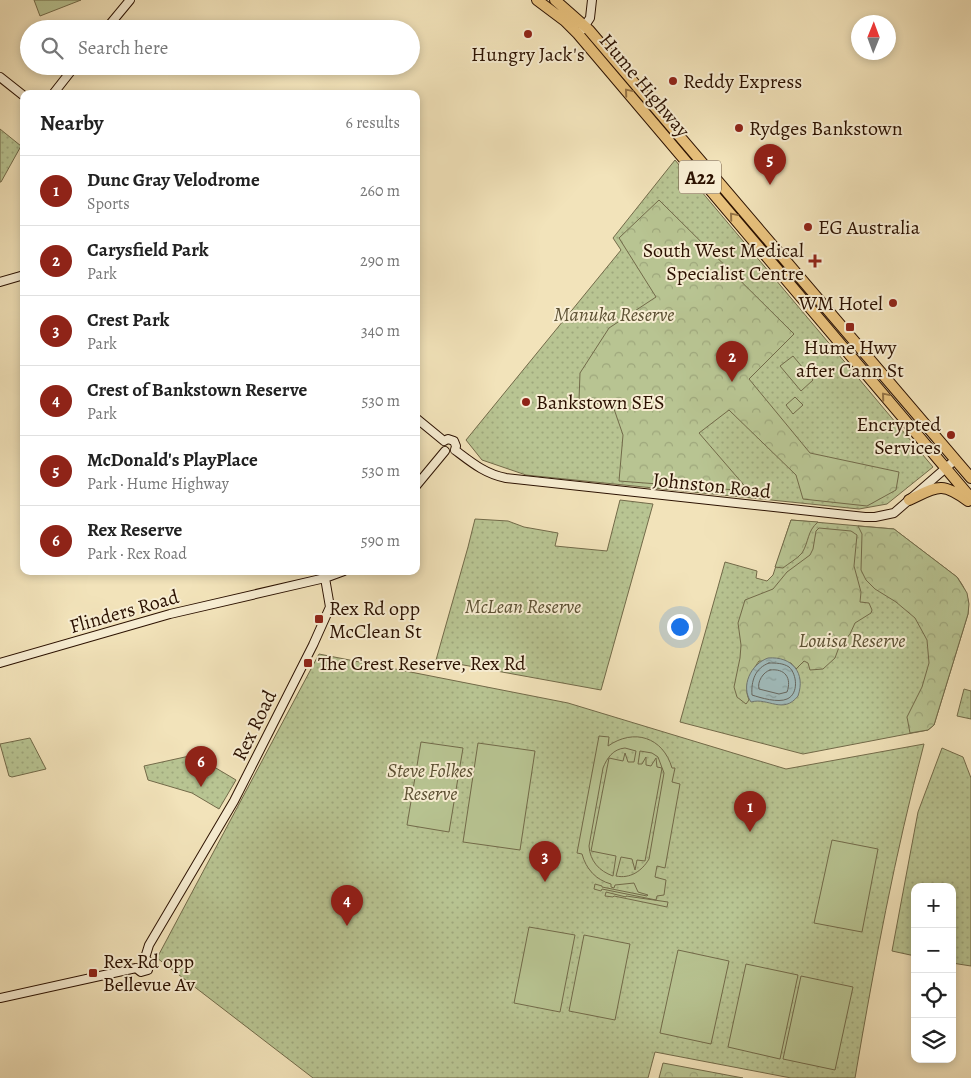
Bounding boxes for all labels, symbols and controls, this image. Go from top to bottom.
north arrow [851,15,896,60]
search box [20,20,420,75]
marker: Hungry Jack's [522,28,534,40]
street label: Hume Highway [593,28,697,144]
icon: search [38,34,66,62]
text: Search here [78,35,168,61]
place label: Hungry Jack's [471,41,585,68]
place label: Reddy Express [683,68,802,95]
marker: Reddy Express [667,75,679,87]
one-way arrow [625,89,634,98]
text: Nearby [40,109,103,137]
text: 6 results [346,112,400,134]
place label: Rydges Bankstown [749,115,903,142]
marker: Rydges Bankstown [733,122,745,134]
pin: 5 [754,144,786,185]
road number: A22 [679,160,721,193]
text: Dunc Gray Velodrome [87,167,260,193]
text: 1 [53,180,59,202]
text: 260 m [360,180,400,202]
text: Sports [87,193,130,215]
one-way arrow [730,213,739,222]
place label: EG Australia [818,214,921,241]
marker: EG Australia [802,221,814,233]
text: Carysfield Park [87,237,209,263]
place label: South West Medical Specialist Centre [643,237,804,287]
text: 2 [52,250,60,272]
text: 290 m [360,250,400,272]
marker: South West Medical Specialist Centre [808,254,822,268]
text: Park [87,263,117,285]
place label: WM Hotel [798,290,883,317]
marker: WM Hotel [887,297,899,309]
park label: Manuka Reserve [554,301,674,328]
text: Crest Park [87,307,169,333]
text: 3 [53,320,59,342]
text: 340 m [361,320,400,342]
marker: Hume Hwy after Cann St [844,321,856,333]
text: Park [87,333,117,355]
place label: Hume Hwy after Cann St [796,334,904,384]
pin: 2 [716,341,748,382]
text: Crest of Bankstown Reserve [87,377,307,403]
place label: Bankstown SES [536,389,664,416]
text: 4 [52,390,60,412]
text: 530 m [361,390,400,412]
one-way arrow [883,393,891,402]
marker: Bankstown SES [520,396,532,408]
text: Park [87,403,117,425]
place label: Encrypted Services [857,411,941,461]
marker: Encrypted Services [945,429,957,441]
text: McDonald's PlayPlace [87,447,258,473]
text: 5 [53,460,59,482]
text: 530 m [361,460,400,482]
street label: Johnston Road [652,466,773,505]
text: Park · Hume Highway [87,473,229,495]
text: Rex Reserve [87,517,182,543]
text: 6 [52,530,60,552]
text: 590 m [361,530,400,552]
text: Park · Rex Road [87,543,187,565]
street label: Flinders Road [66,583,182,640]
park label: McLean Reserve [465,593,581,620]
place label: Rex Rd opp McClean St [329,595,422,645]
marker: Rex Rd opp McClean St [313,613,325,625]
your location [667,614,693,640]
park label: Louisa Reserve [799,627,905,654]
place label: The Crest Reserve, Rex Rd [318,650,526,677]
marker: The Crest Reserve, Rex Rd [302,657,314,669]
street label: Rex Road [226,685,283,765]
pin: 6 [185,746,217,787]
park label: Steve Folkes Reserve [387,757,473,807]
pin: 1 [734,791,766,832]
pin: 3 [529,841,561,882]
map controls [911,883,956,1063]
button: + [911,883,956,928]
pin: 4 [331,885,363,926]
button: − [911,928,956,973]
place label: Rex Rd opp Bellevue Av [103,948,196,998]
marker: Rex Rd opp Bellevue Av [87,967,99,979]
button: locate [911,973,956,1018]
button: layers [911,1018,956,1063]

